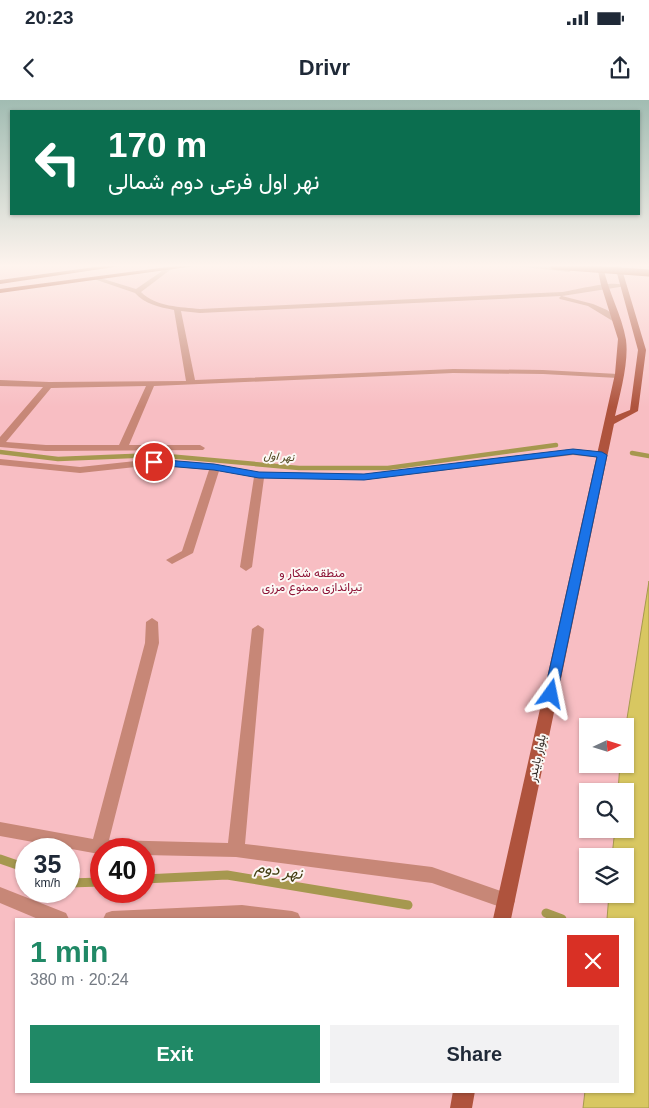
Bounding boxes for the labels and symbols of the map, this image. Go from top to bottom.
pin [133,441,175,483]
water label: نهر اول [263,449,296,464]
park label: منطقه شکار و تیراندازی ممنوع مرزی [262,566,363,596]
position arrow [524,667,576,719]
north arrow [579,718,634,772]
street label: بلوار بایندر [525,733,550,784]
speed limit sign: 40 [90,838,155,903]
water label: نهر دوم [253,858,305,884]

